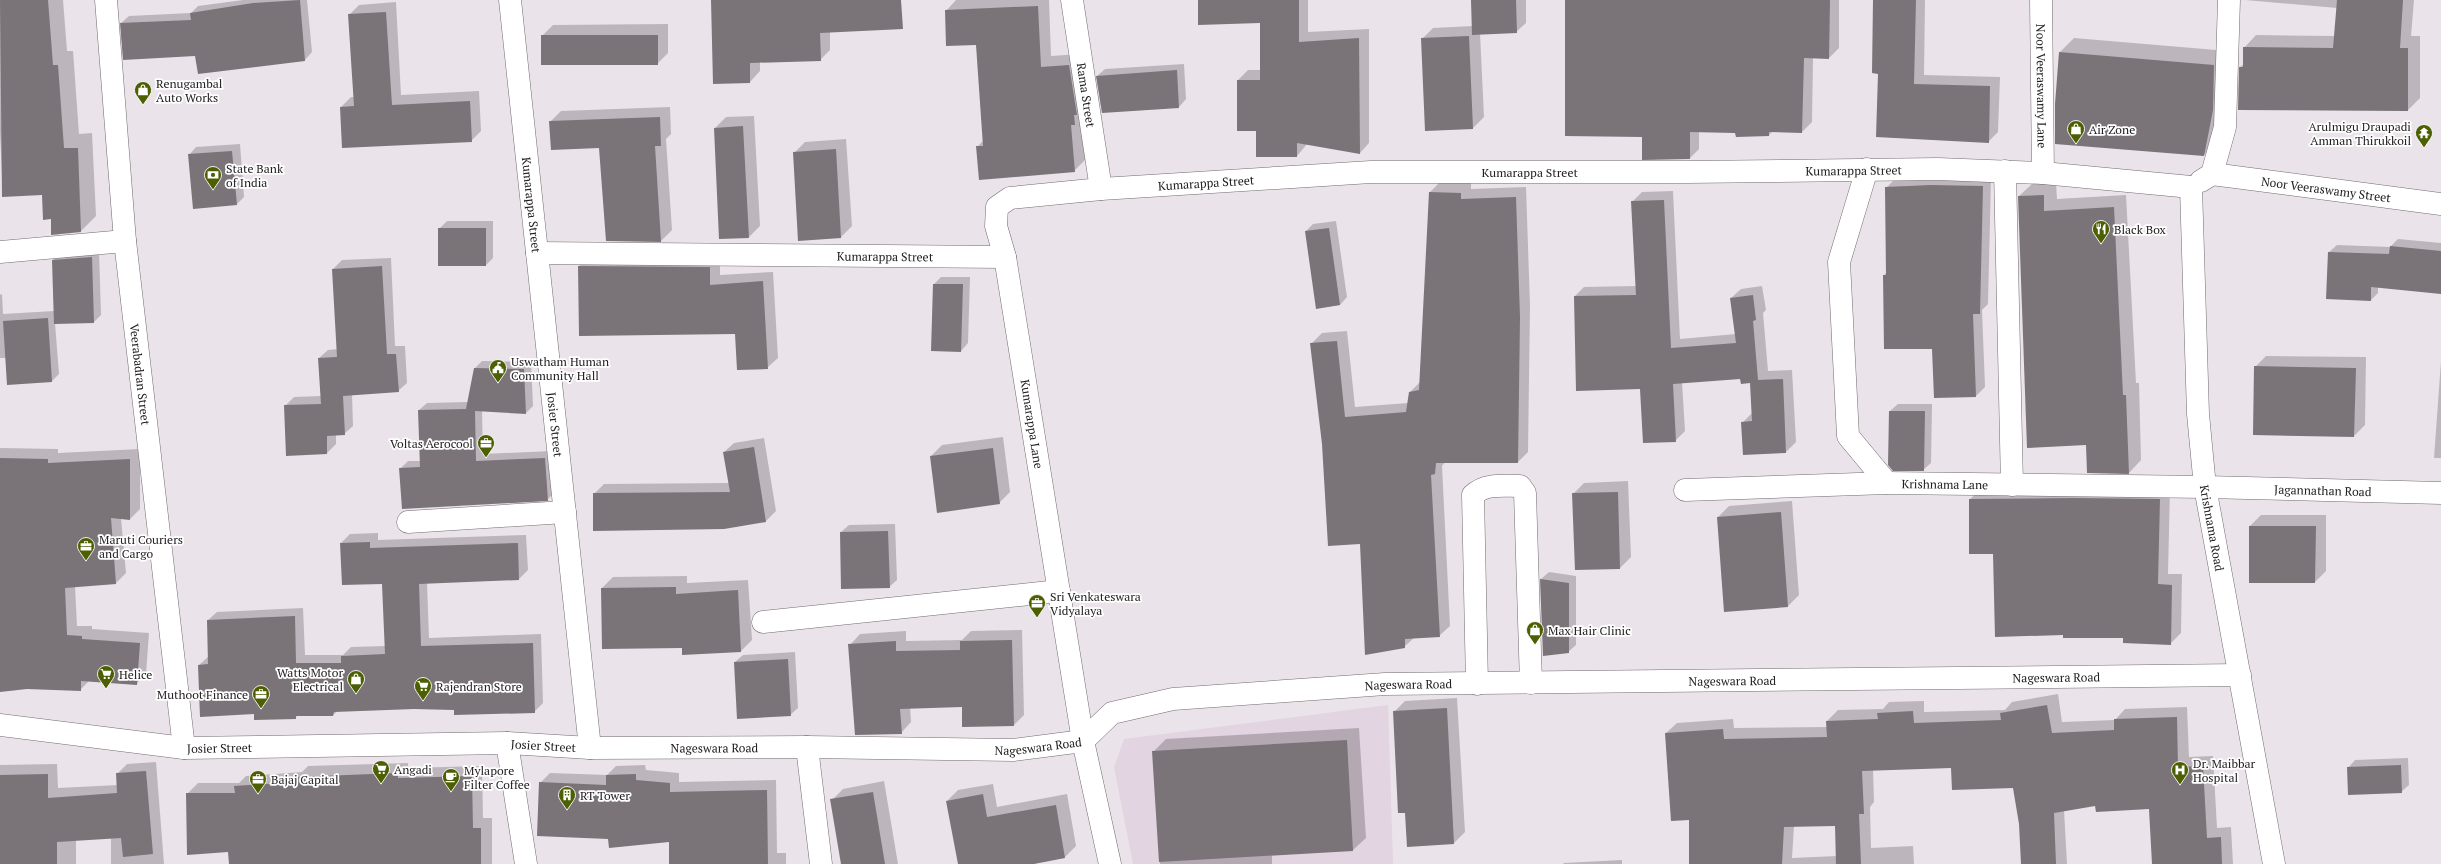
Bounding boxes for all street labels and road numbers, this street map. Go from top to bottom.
street label: Noor Veeraswamy Lane [2034,24,2050,148]
street label: Rama Street [1074,62,1099,129]
street label: Kumarappa Street [519,156,545,254]
street label: Kumarappa Street [1805,162,1903,178]
street label: Kumarappa Street [1482,165,1578,180]
street label: Kumarappa Street [1157,172,1255,193]
street label: Noor Veeraswamy Street [2260,173,2392,205]
street label: Kumarappa Street [837,248,934,264]
street label: Veerabadran Street [127,323,154,426]
street label: Kumarappa Lane [1018,378,1046,470]
street label: Josier Street [544,391,566,458]
street label: Krishnama Lane [1901,476,1988,492]
street label: Jagannathan Road [2274,481,2372,499]
street label: Krishnama Road [2197,483,2228,573]
street label: Nageswara Road [2012,669,2101,685]
street label: Nageswara Road [1688,672,1777,688]
street label: Nageswara Road [1364,676,1453,693]
street label: Nageswara Road [994,734,1083,758]
street label: Josier Street [510,736,577,755]
street label: Josier Street [187,739,253,755]
street label: Nageswara Road [671,740,759,755]

